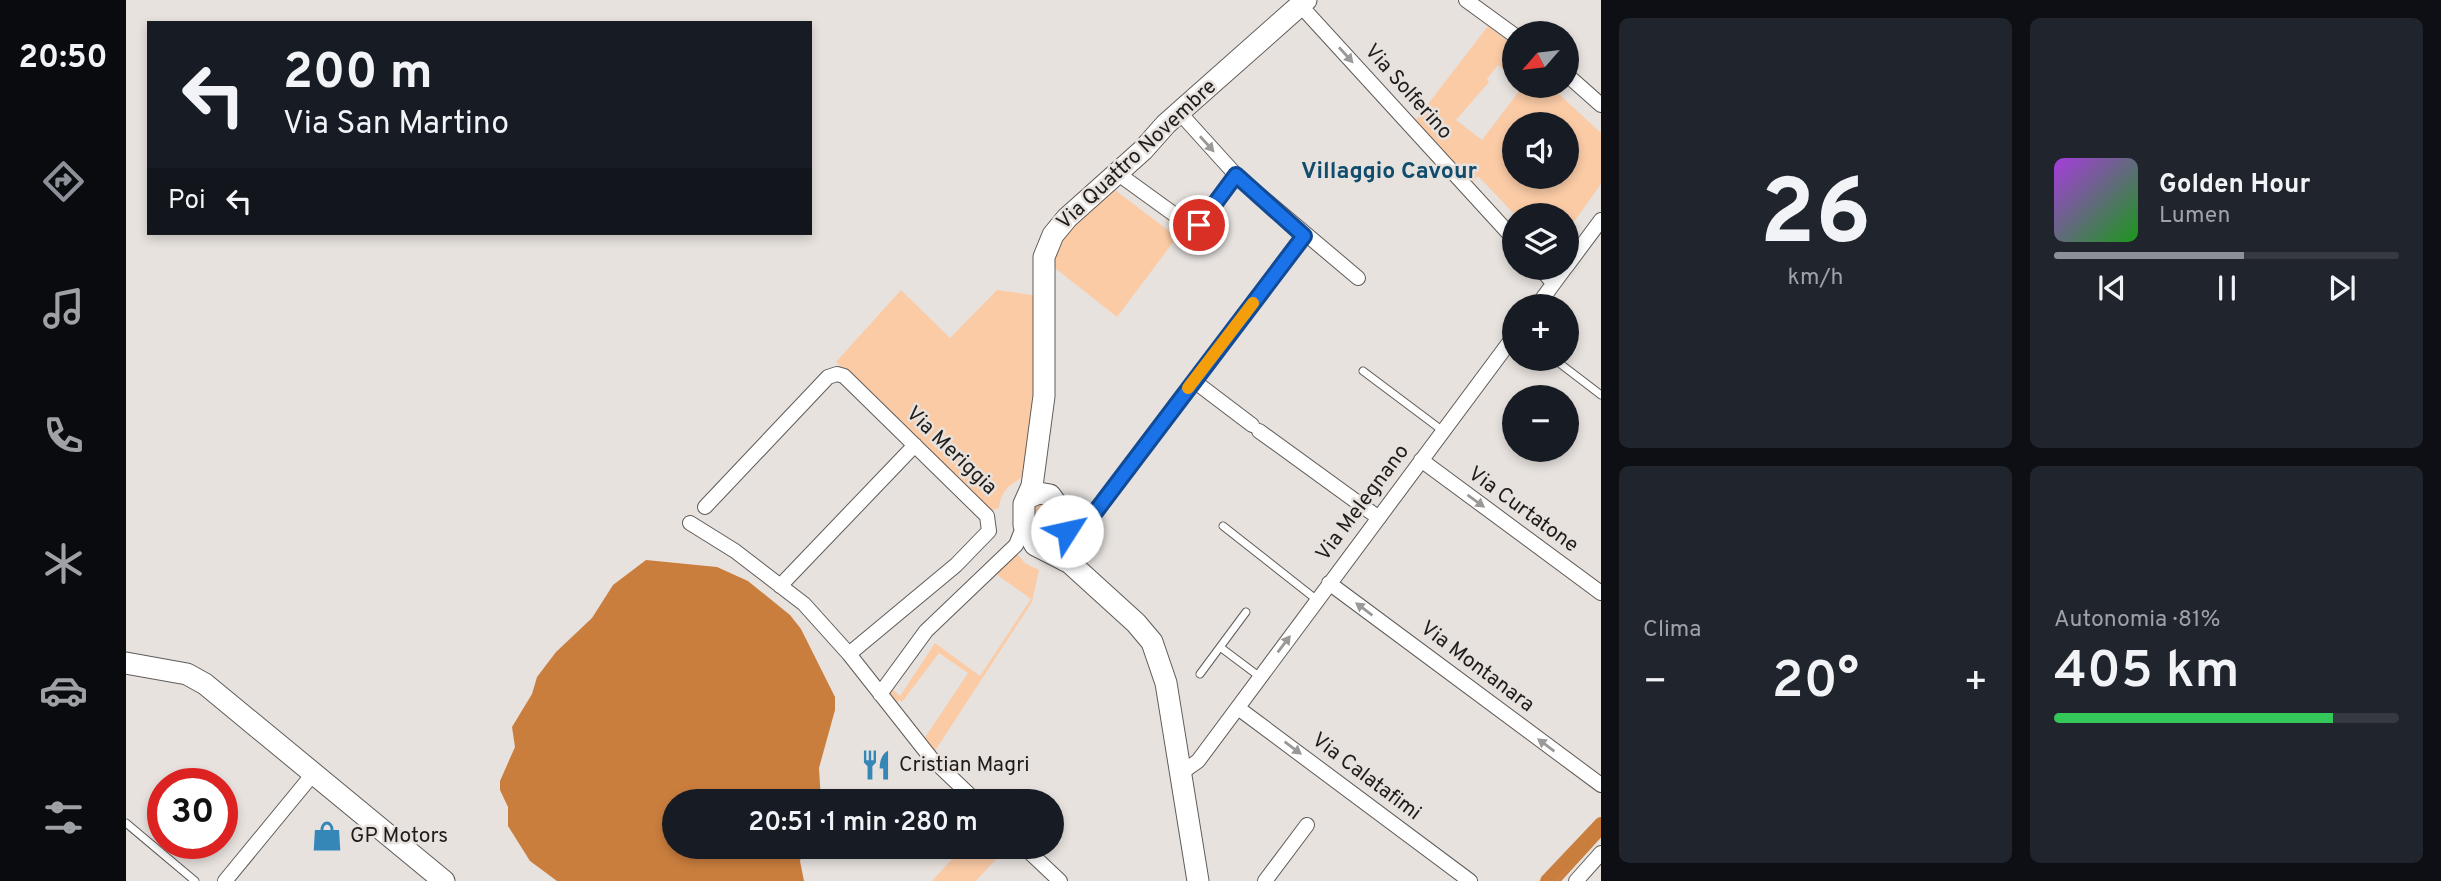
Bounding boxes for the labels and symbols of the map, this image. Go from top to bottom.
north arrow [1502,21,1578,98]
street label: Via Solferino [1358,38,1458,146]
one-way arrow [1338,46,1354,64]
street label: Via Quattro Novembre [1051,74,1223,236]
one-way arrow [1199,135,1215,153]
district label: Villaggio Cavour [1301,158,1478,187]
pin [1169,195,1229,255]
street label: Via Meriggia [900,401,1002,501]
street label: Via Melegnano [1310,439,1416,567]
street label: Via Curtatone [1462,461,1584,559]
one-way arrow [1467,493,1485,507]
position arrow [1030,494,1104,568]
one-way arrow [1355,602,1373,616]
street label: Via Montanara [1415,615,1539,719]
one-way arrow [1277,635,1291,653]
street label: Via Calatafimi [1306,727,1426,827]
one-way arrow [1537,738,1555,752]
one-way arrow [1283,741,1301,756]
restaurant icon: Cristian Magri [859,748,893,782]
place label: Cristian Magri [899,752,1030,779]
speed limit sign: 30 [147,768,238,859]
shop icon: GP Motors [310,819,344,853]
place label: GP Motors [350,823,448,850]

